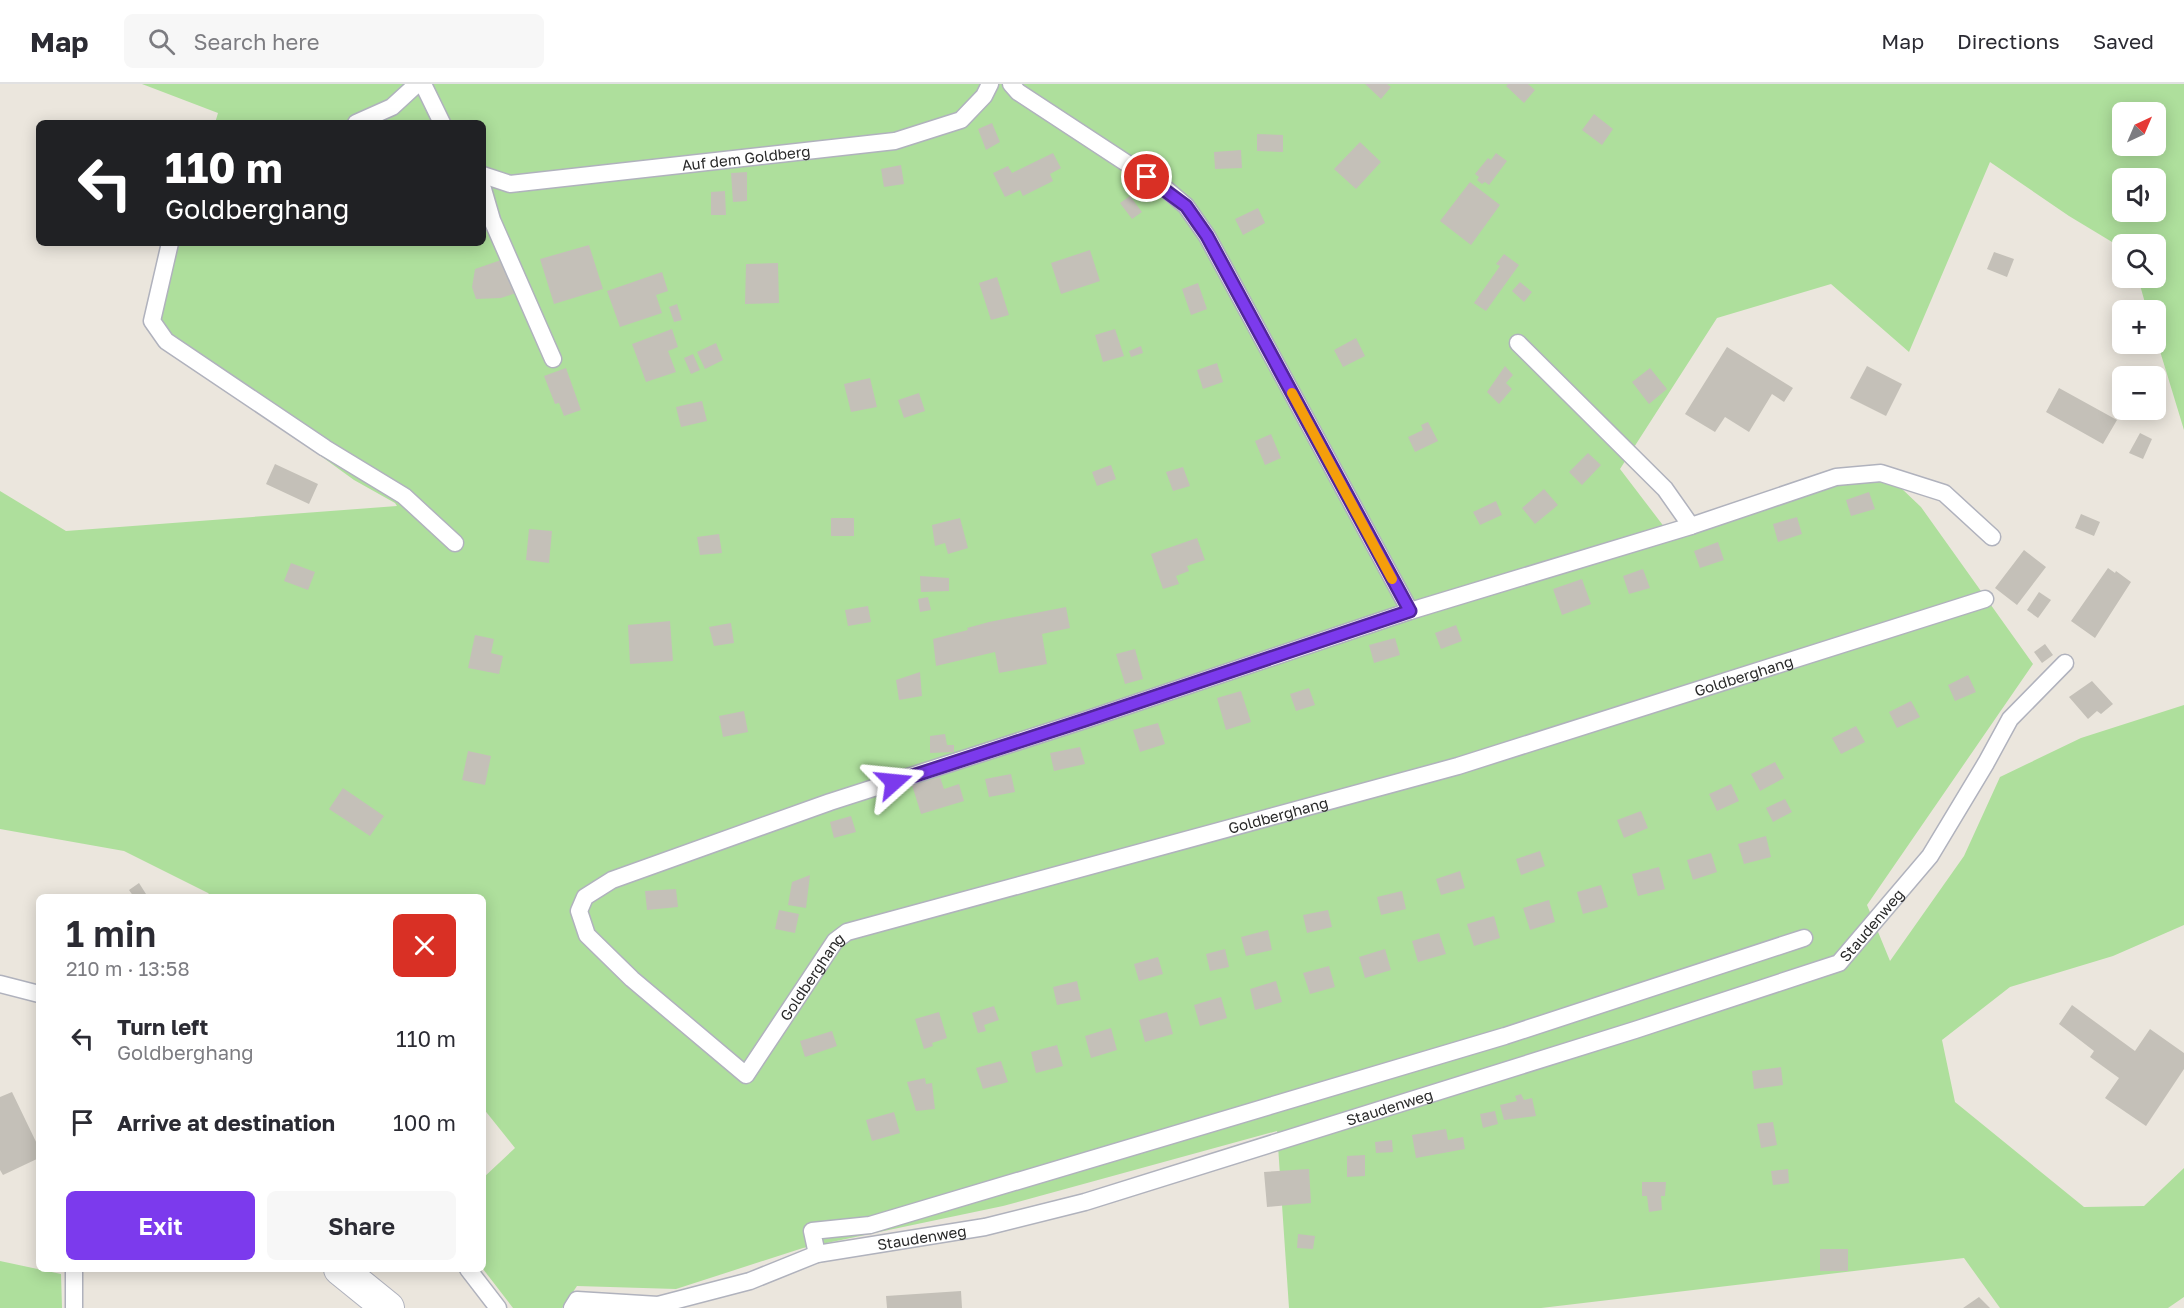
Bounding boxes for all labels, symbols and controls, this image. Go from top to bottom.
search box [124,14,544,68]
text: Map [30,25,88,58]
icon: search [145,25,178,58]
text: Search here [193,28,319,55]
text: Map [1881,28,1924,54]
text: Directions [1957,28,2060,54]
text: Saved [2093,28,2154,54]
north arrow [2112,102,2166,156]
map controls [2112,102,2166,420]
text: 110 m [165,142,283,192]
street label: Auf dem Goldberg [681,142,811,174]
icon: left [66,144,144,222]
pin [1121,151,1172,202]
icon: arrive [1130,160,1163,193]
button: sound [2112,168,2166,222]
text: Goldberghang [165,193,349,225]
button: search [2112,234,2166,288]
button: + [2112,300,2166,354]
button: − [2112,366,2166,420]
street label: Goldberghang [1692,651,1795,700]
position arrow [862,750,926,814]
street label: Goldberghang [1226,793,1330,837]
street label: Staudenweg [1835,885,1907,965]
text: 1 min [66,912,156,955]
button: close [393,914,456,977]
street label: Goldberghang [776,928,848,1024]
text: 210 m · 13:58 [66,956,190,980]
text: Turn left [117,1013,208,1040]
icon: left [66,1022,99,1055]
text: 110 m [396,1025,456,1052]
text: Goldberghang [117,1040,254,1064]
street label: Staudenweg [1344,1085,1435,1129]
icon: arrive [66,1106,99,1139]
text: Arrive at destination [117,1109,335,1136]
text: 100 m [393,1109,456,1136]
button: Exit [66,1191,255,1260]
button: Share [267,1191,456,1260]
street label: Staudenweg [876,1221,968,1253]

